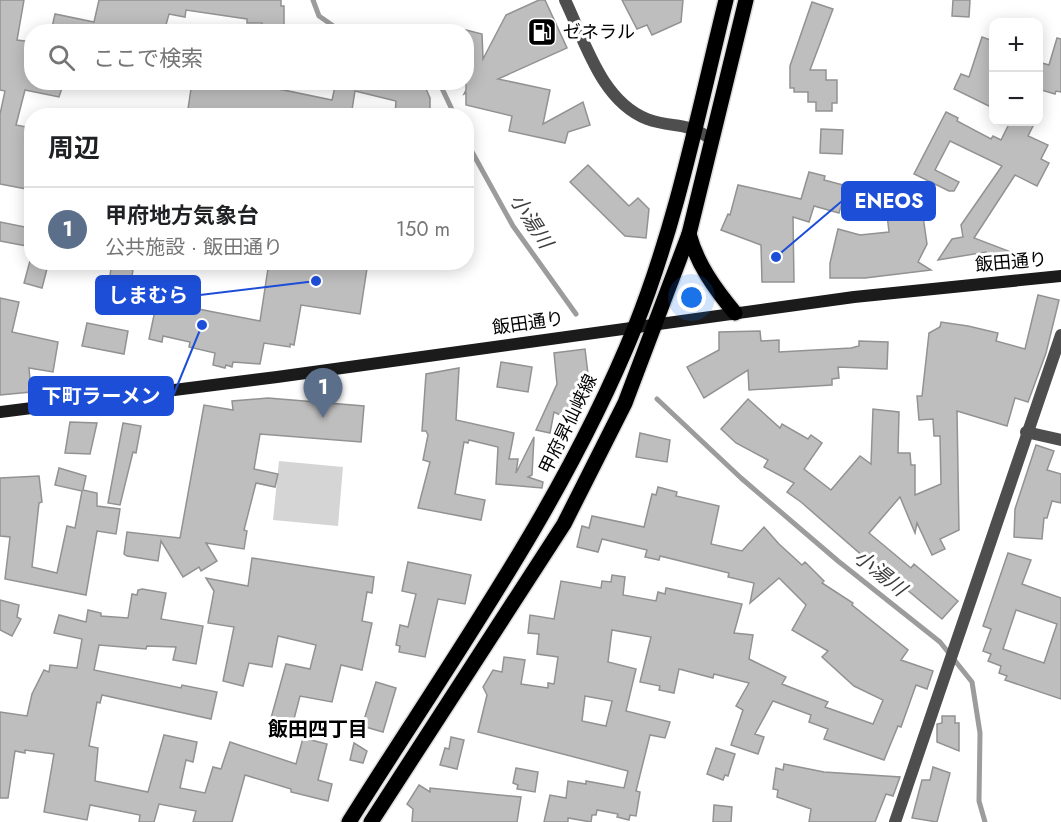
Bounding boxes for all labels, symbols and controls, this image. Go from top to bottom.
fuel station icon: ゼネラル [526,16,558,48]
map controls [989,18,1043,126]
button: + [989,18,1043,72]
place label: ゼネラル [563,19,635,45]
search box [24,24,474,90]
icon: search [45,41,78,74]
text: ここで検索 [93,42,203,74]
button: − [989,72,1043,126]
text: 周辺 [48,129,100,167]
callout: ENEOS [842,182,935,220]
text: ENEOS [855,187,923,216]
water label: 小湯川 [503,188,561,256]
text: 甲府地方気象台 [105,199,259,231]
text: 1 [62,215,73,244]
text: 150 m [396,215,450,244]
text: 公共施設 · 飯田通り [105,233,283,262]
street label: 飯田通り [974,246,1048,278]
callout: しまむら [96,276,200,314]
text: しまむら [108,281,188,310]
your location [677,283,706,312]
street label: 飯田通り [491,305,565,341]
pin: 1 [304,368,342,418]
street label: 甲府昇仙峡線 [533,370,603,478]
callout: 下町ラーメン [29,377,173,415]
text: 下町ラーメン [41,382,161,411]
water label: 小湯川 [848,543,914,604]
district label: 飯田四丁目 [268,715,368,744]

